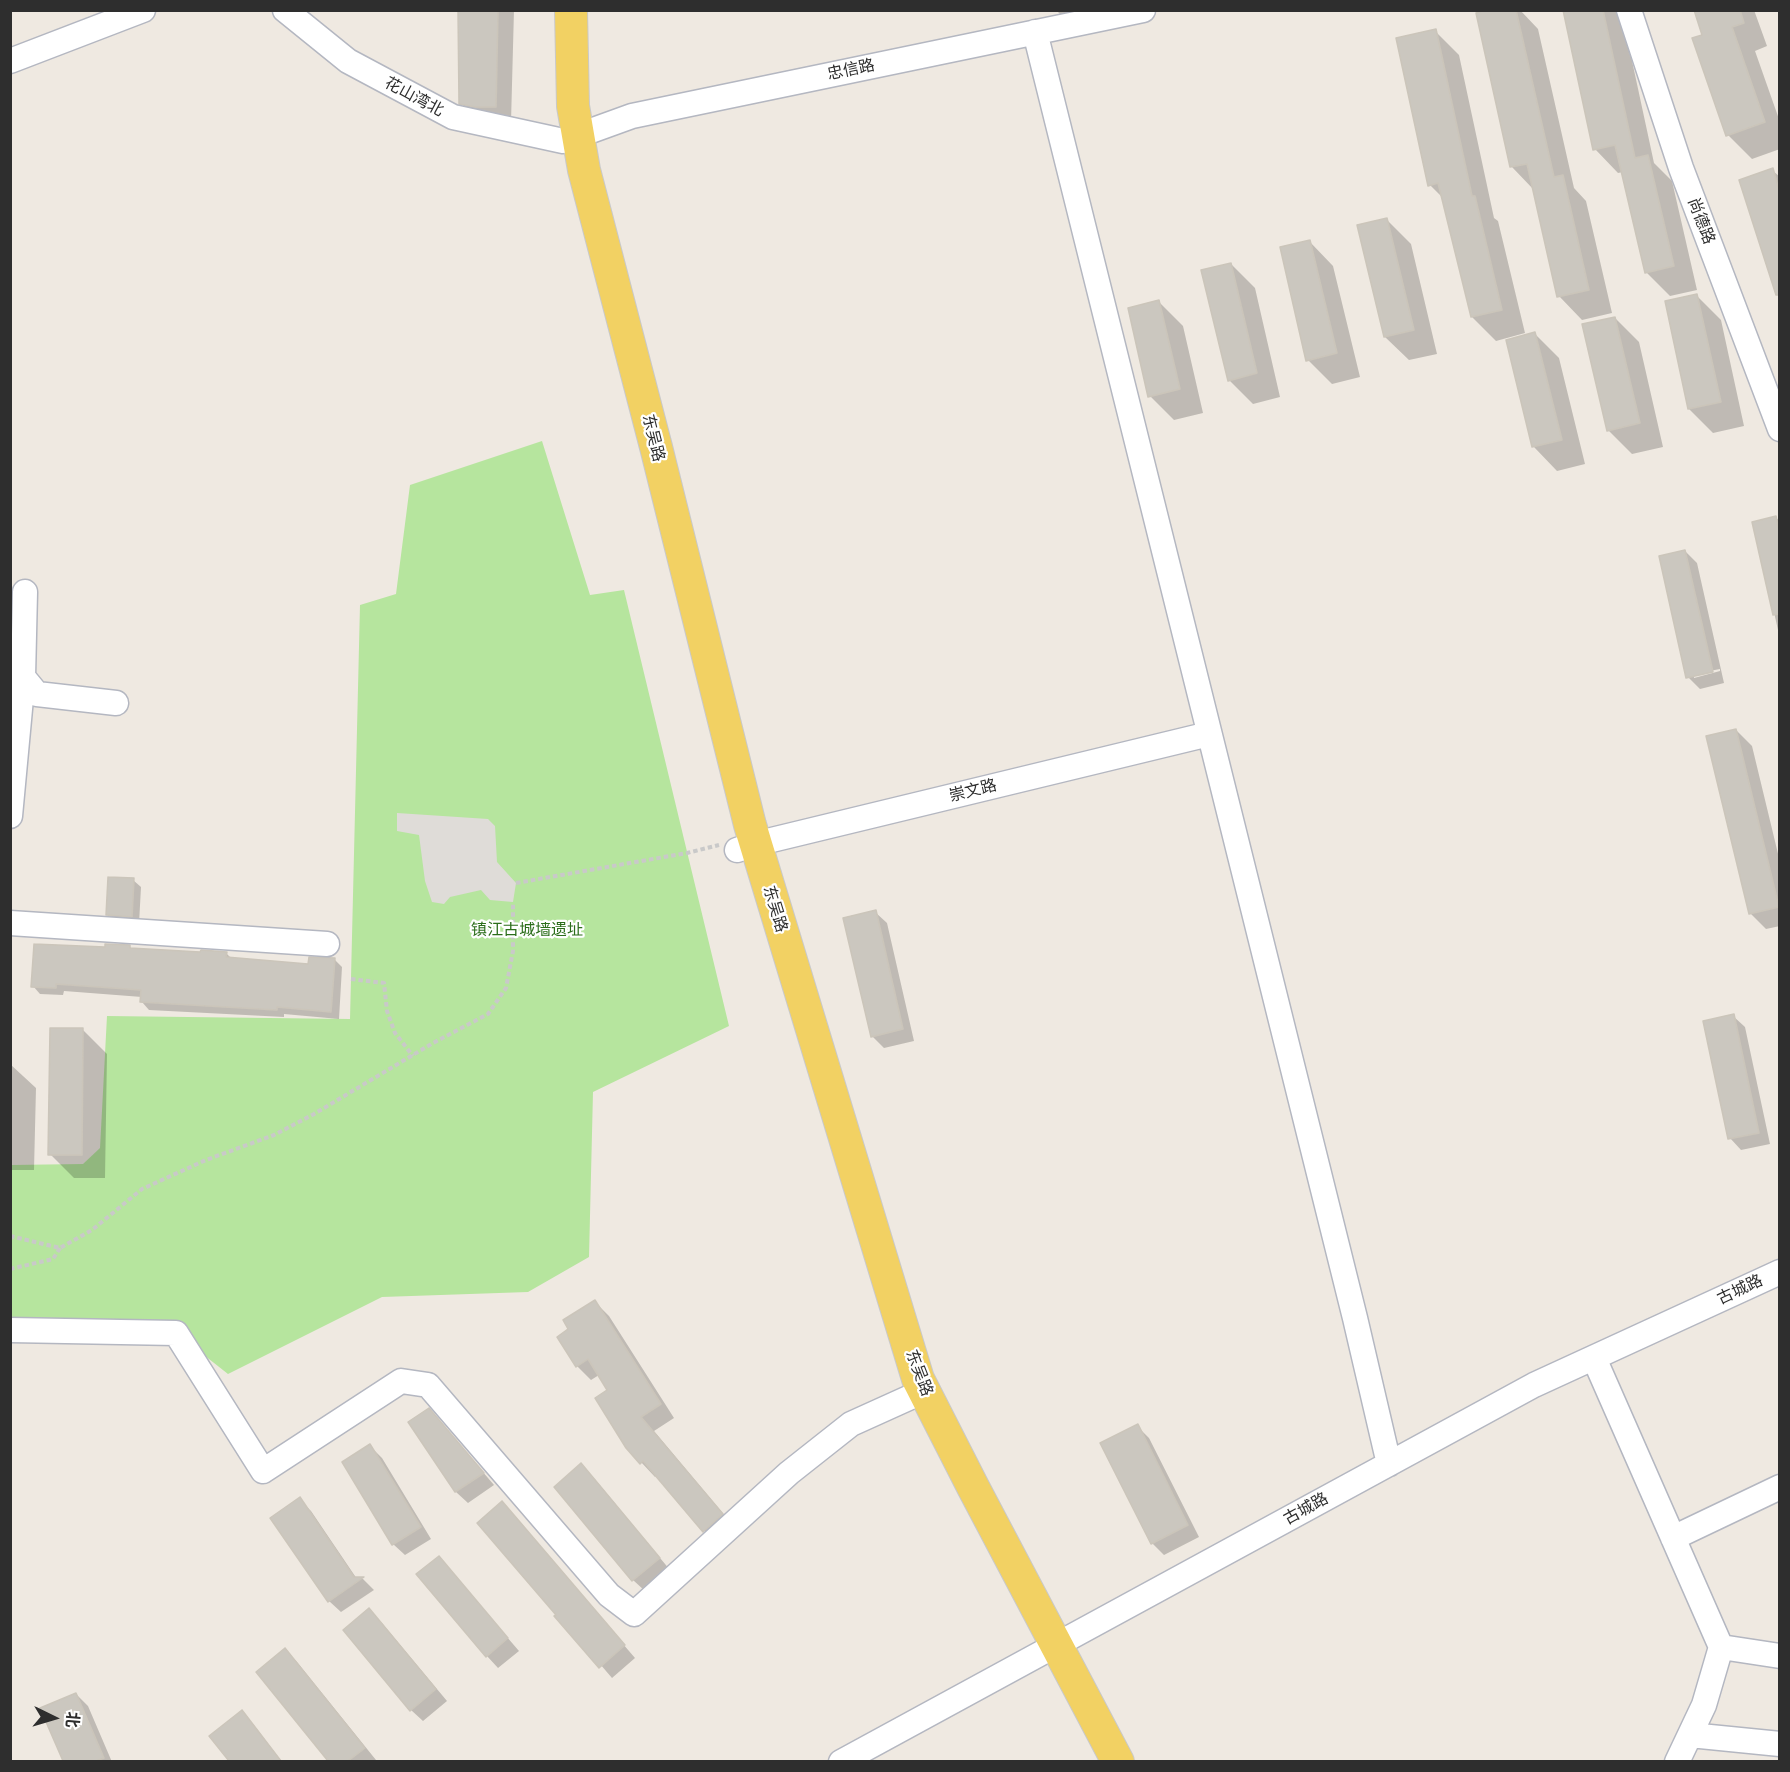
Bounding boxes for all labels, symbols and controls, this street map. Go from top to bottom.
street label: 忠信路 [826,56,876,84]
street label: 花山湾北 [381,74,447,120]
street label: 尚德路 [1683,195,1719,247]
street label: 东吴路 [638,412,668,464]
street label: 崇文路 [947,776,999,806]
street label: 东吴路 [759,883,791,935]
park label: 镇江古城墙遗址 [471,920,583,940]
street label: 古城路 [1714,1271,1766,1309]
street label: 东吴路 [901,1347,937,1399]
street label: 古城路 [1280,1489,1332,1529]
north arrow [24,1688,84,1748]
text: 北 [62,1711,83,1728]

